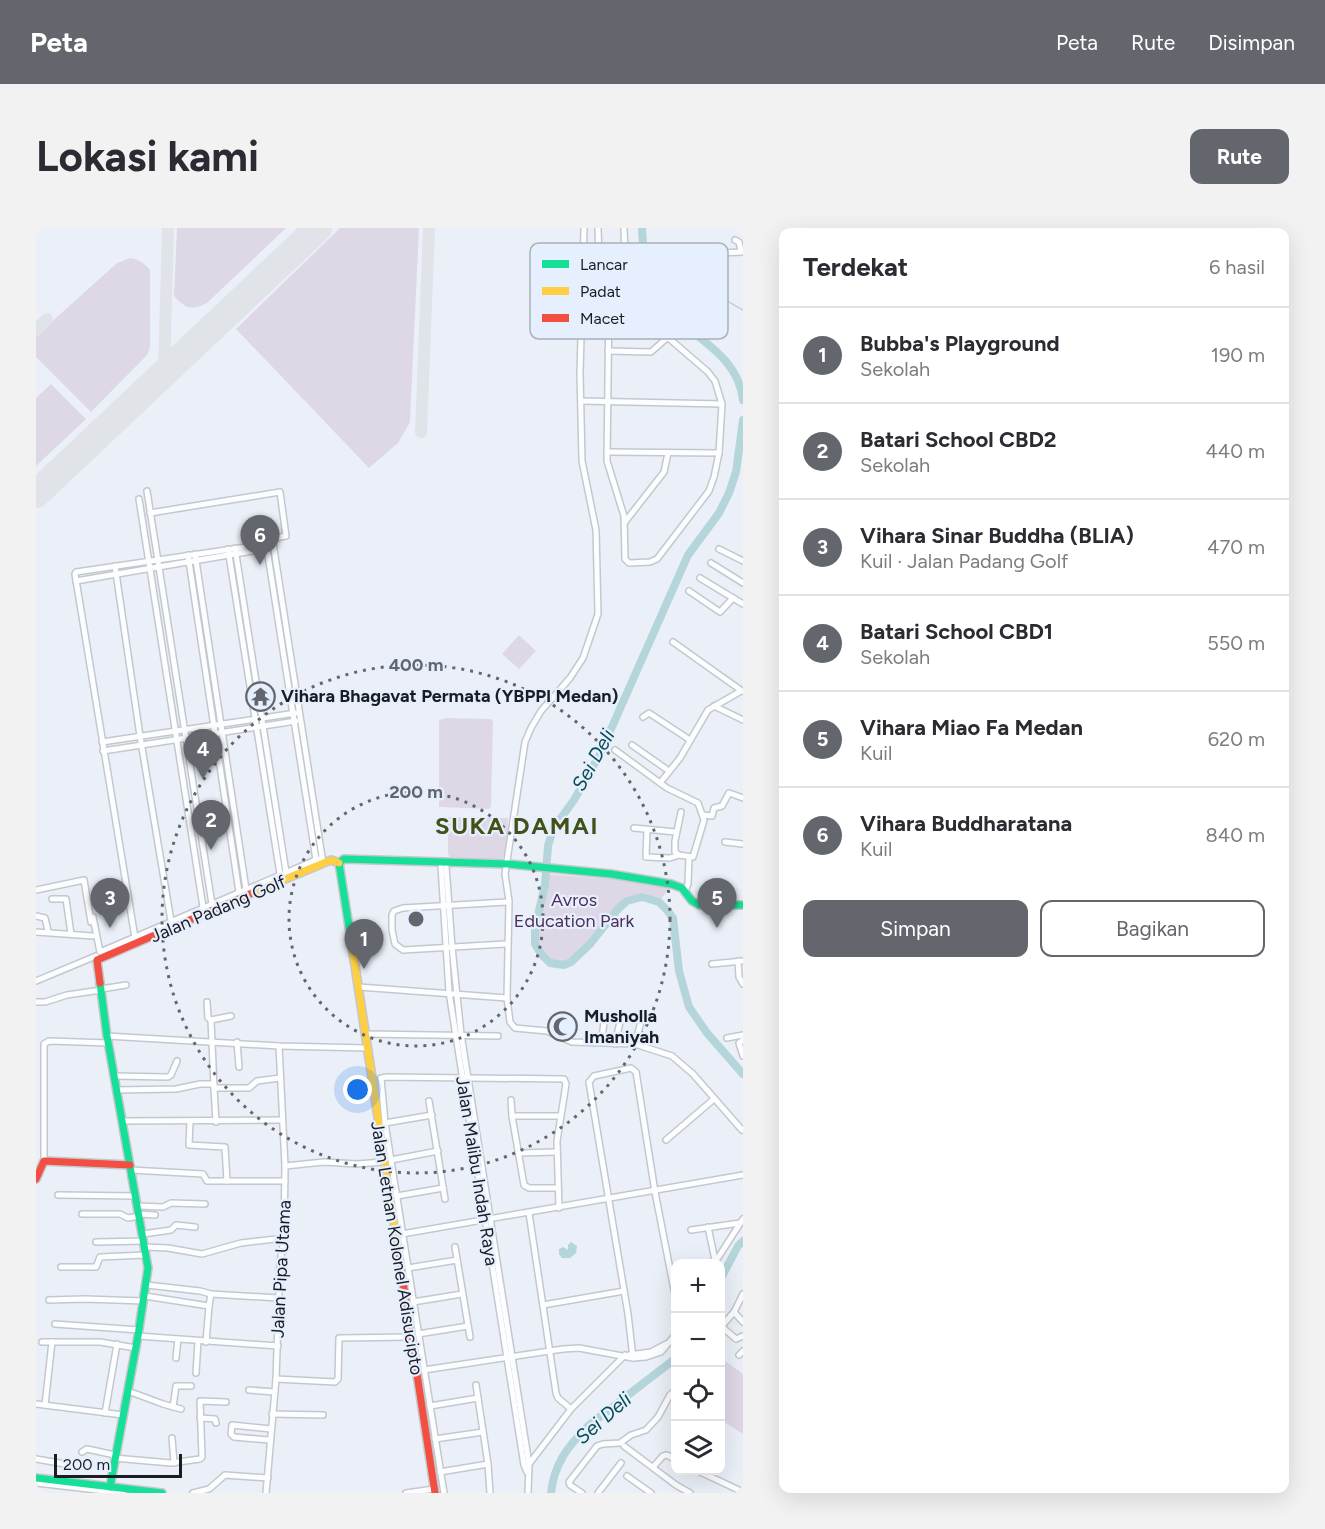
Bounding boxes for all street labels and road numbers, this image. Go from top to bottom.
street label: Jalan Padang Golf [147,870,289,947]
street label: Jalan Malibu Indah Raya [451,1075,503,1267]
street label: Jalan Letnan Kolonel Adisucipto [366,1120,428,1376]
street label: Jalan Pipa Utama [266,1199,296,1339]

